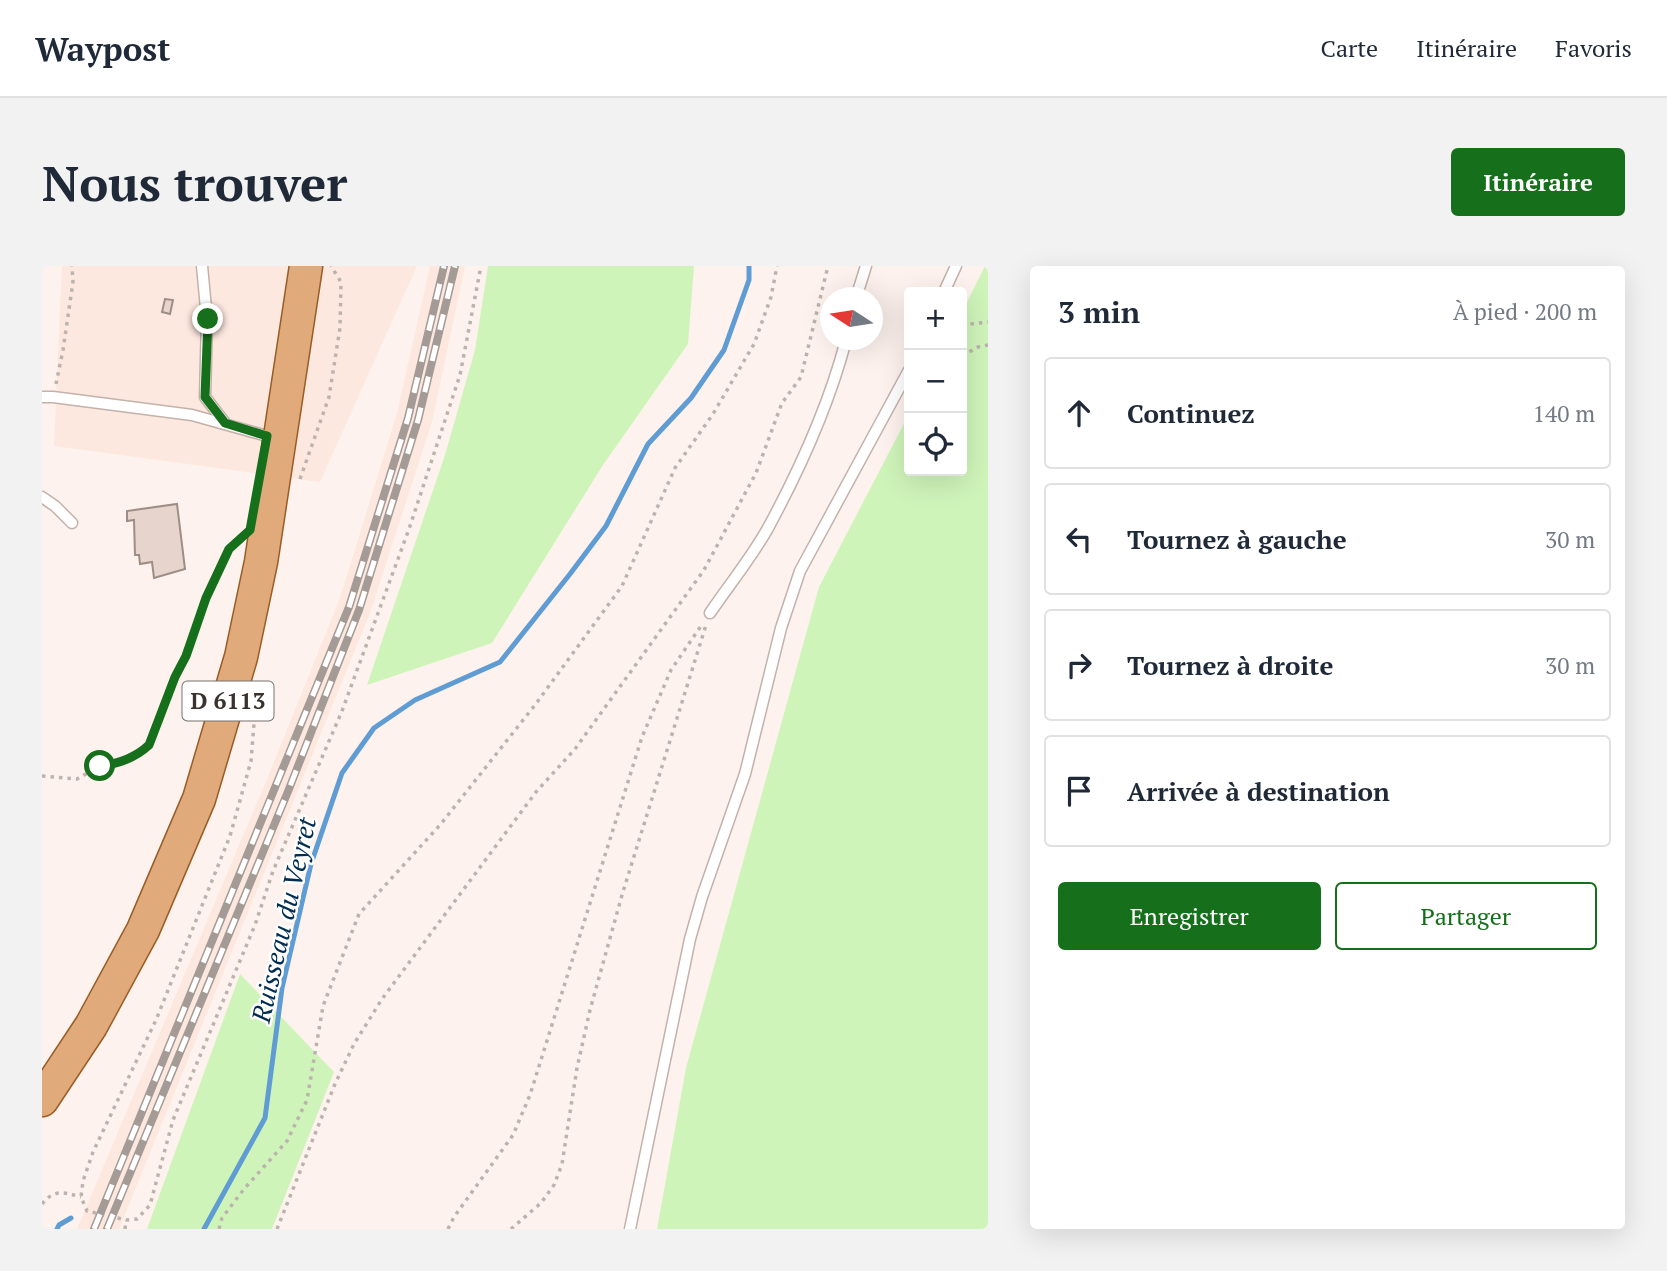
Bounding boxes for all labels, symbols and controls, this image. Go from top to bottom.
text: Waypost [35,27,170,70]
text: Carte [1320,32,1378,64]
text: Itinéraire [1416,32,1517,64]
text: Favoris [1555,32,1632,64]
button: Itinéraire [1451,148,1625,216]
text: Nous trouver [42,150,347,215]
north arrow [820,287,883,350]
map controls [904,287,967,476]
button: + [904,287,967,350]
text: 3 min [1058,292,1140,332]
text: À pied · 200 m [1453,296,1597,327]
route end [192,303,223,334]
button: − [904,350,967,413]
icon: ahead [1060,394,1098,432]
text: Continuez [1127,396,1255,430]
text: 140 m [1533,398,1595,429]
button: locate [904,413,967,476]
icon: left [1060,520,1098,558]
text: Tournez à gauche [1127,522,1347,556]
text: 30 m [1545,524,1595,555]
icon: right [1060,646,1098,684]
text: Tournez à droite [1127,648,1333,682]
text: 30 m [1545,650,1595,681]
road number: D 6113 [182,682,274,720]
route start [84,750,115,781]
icon: arrive [1060,772,1098,810]
text: Arrivée à destination [1127,774,1390,808]
water label: Ruisseau du Veyret [243,813,323,1027]
button: Enregistrer [1058,882,1321,950]
button: Partager [1335,882,1597,950]

